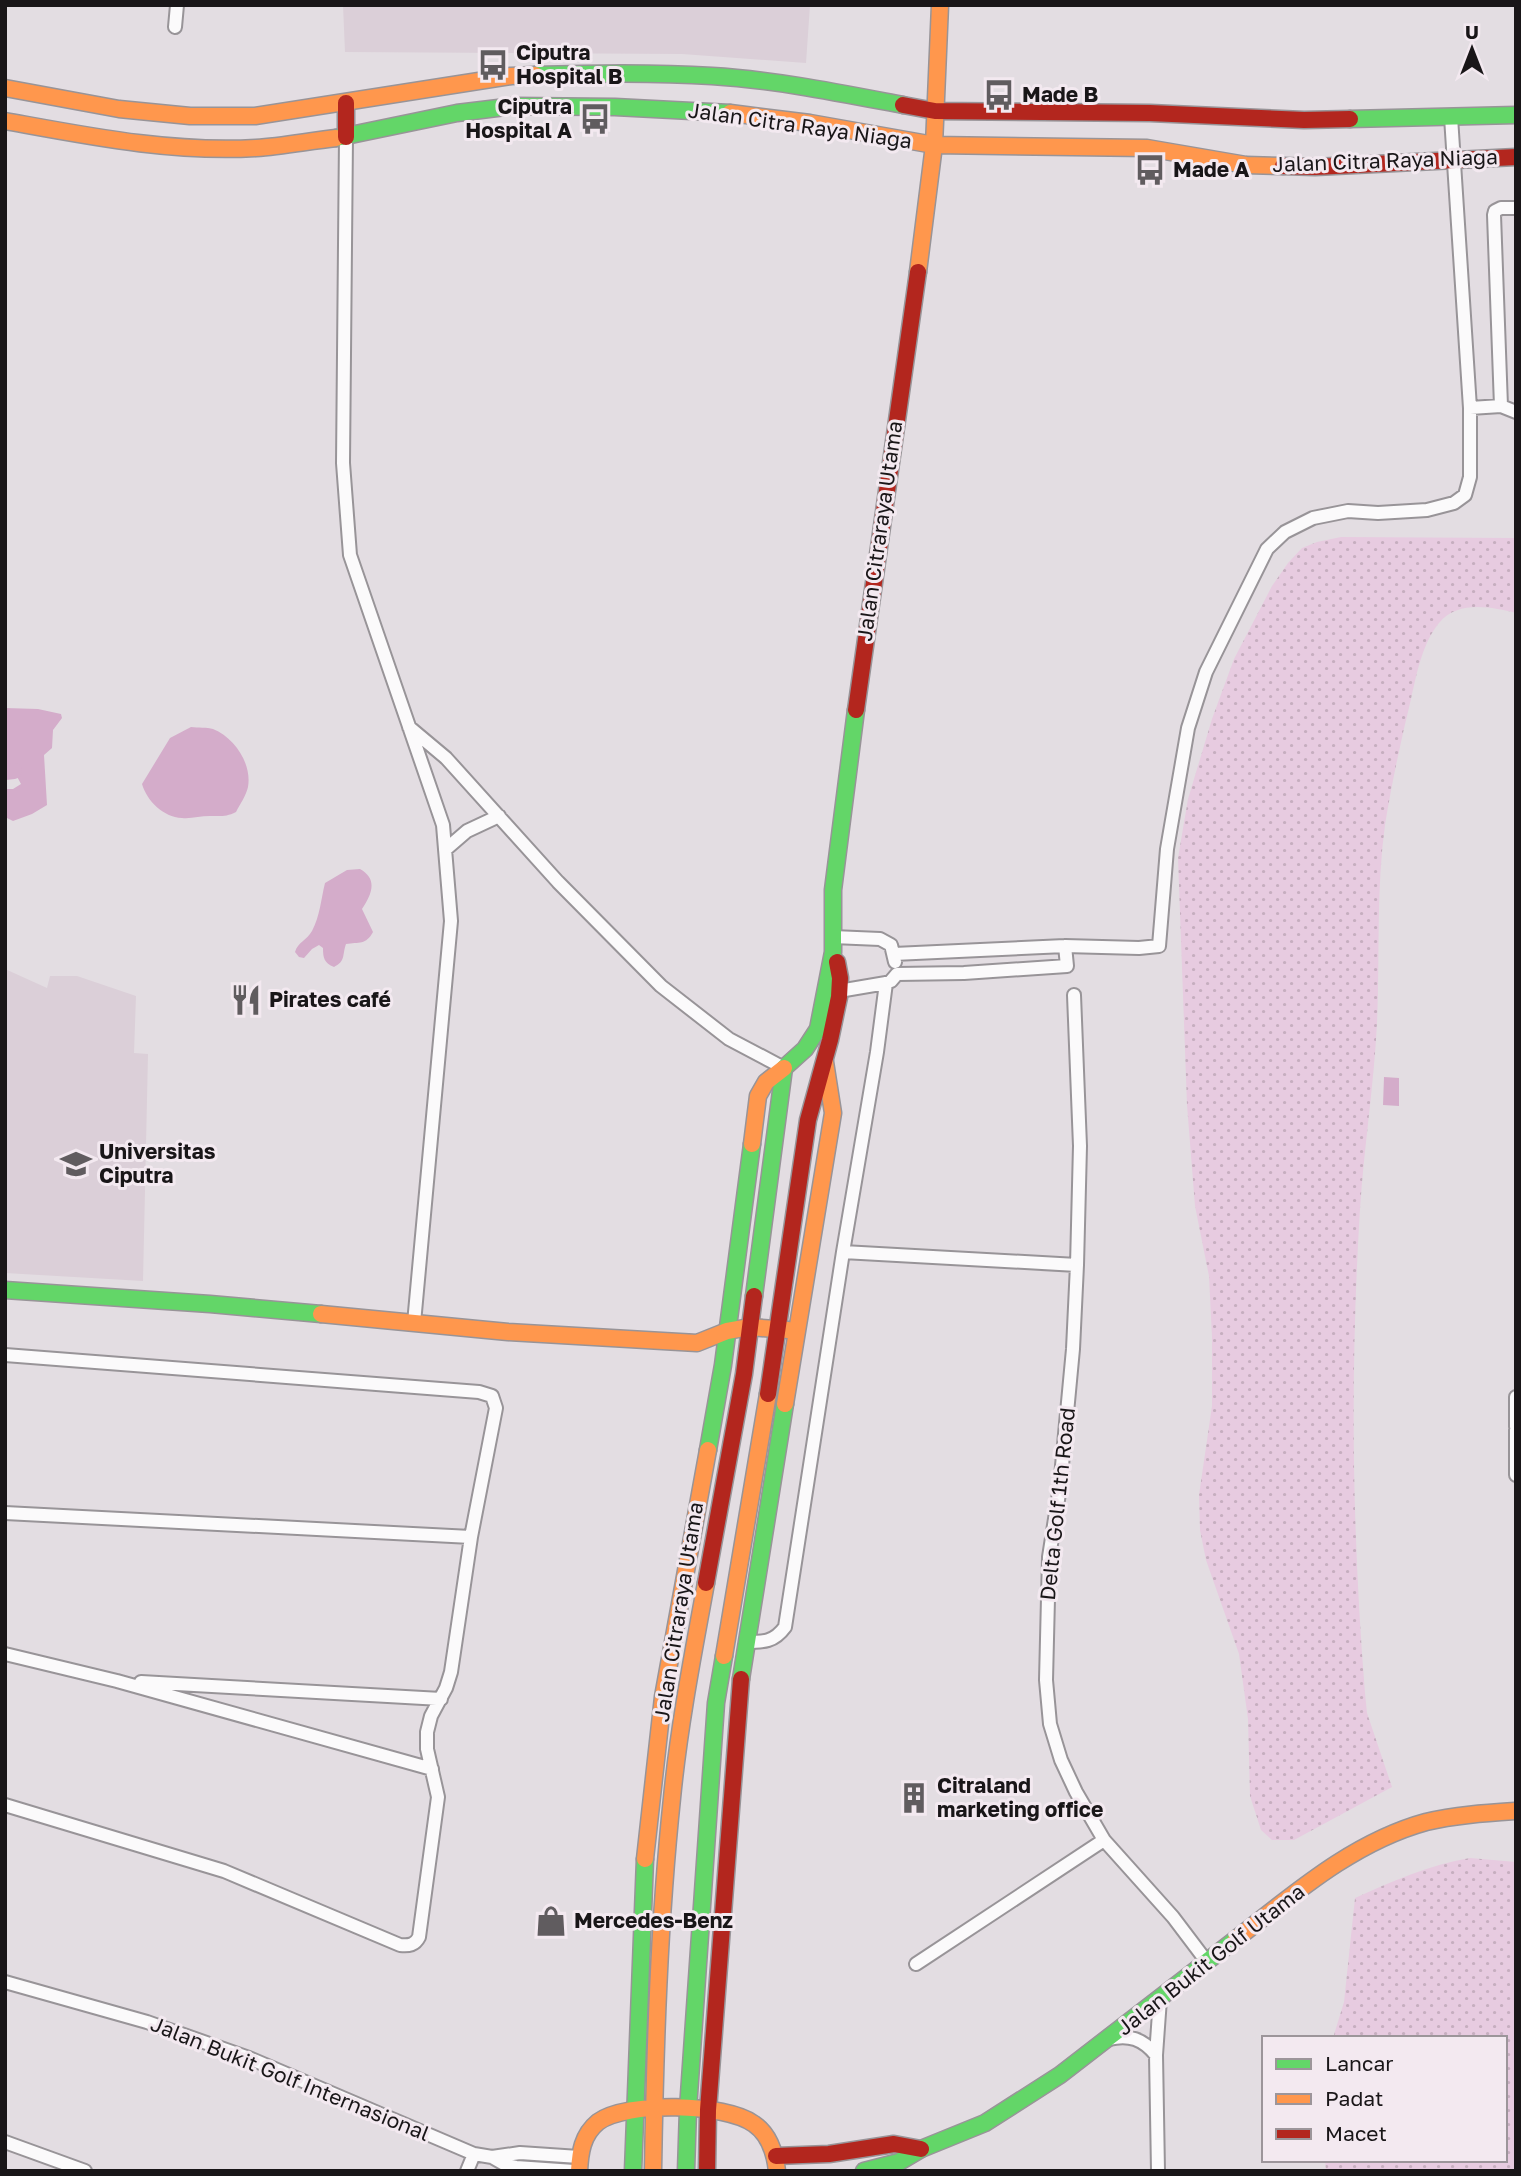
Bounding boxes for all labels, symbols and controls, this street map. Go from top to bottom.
north arrow [1437,14,1507,84]
text: U [1465,20,1479,43]
place label: Ciputra Hospital B [516,39,623,89]
bus stop icon: Ciputra Hospital B [476,48,510,82]
bus stop icon: Made B [982,78,1016,112]
place label: Made B [1022,81,1098,107]
place label: Ciputra Hospital A [465,93,572,143]
street label: Jalan Citra Raya Niaga [687,96,914,154]
bus stop icon: Ciputra Hospital A [578,102,612,136]
street label: Jalan Citra Raya Niaga [1272,143,1498,177]
bus stop icon: Made A [1133,153,1167,187]
place label: Made A [1173,156,1249,182]
street label: Jalan Citraraya Utama [851,419,907,643]
restaurant icon: Pirates café [229,983,263,1017]
place label: Pirates café [269,986,391,1012]
place label: Universitas Ciputra [99,1138,216,1188]
school or university icon: Universitas Ciputra [59,1147,93,1181]
street label: Delta Golf 1th Road [1034,1406,1080,1601]
street label: Jalan Citraraya Utama [648,1500,708,1724]
place label: Citraland marketing office [937,1772,1103,1822]
building icon: Citraland marketing office [897,1781,931,1815]
street label: Jalan Bukit Golf Utama [1111,1878,1309,2041]
shop icon: Mercedes-Benz [534,1904,568,1938]
place label: Mercedes-Benz [574,1907,733,1933]
street label: Jalan Bukit Golf Internasional [147,2010,434,2146]
legend [1262,2036,1507,2162]
text: Lancar [1325,2050,1393,2076]
text: Padat [1325,2085,1383,2111]
text: Macet [1325,2120,1387,2146]

